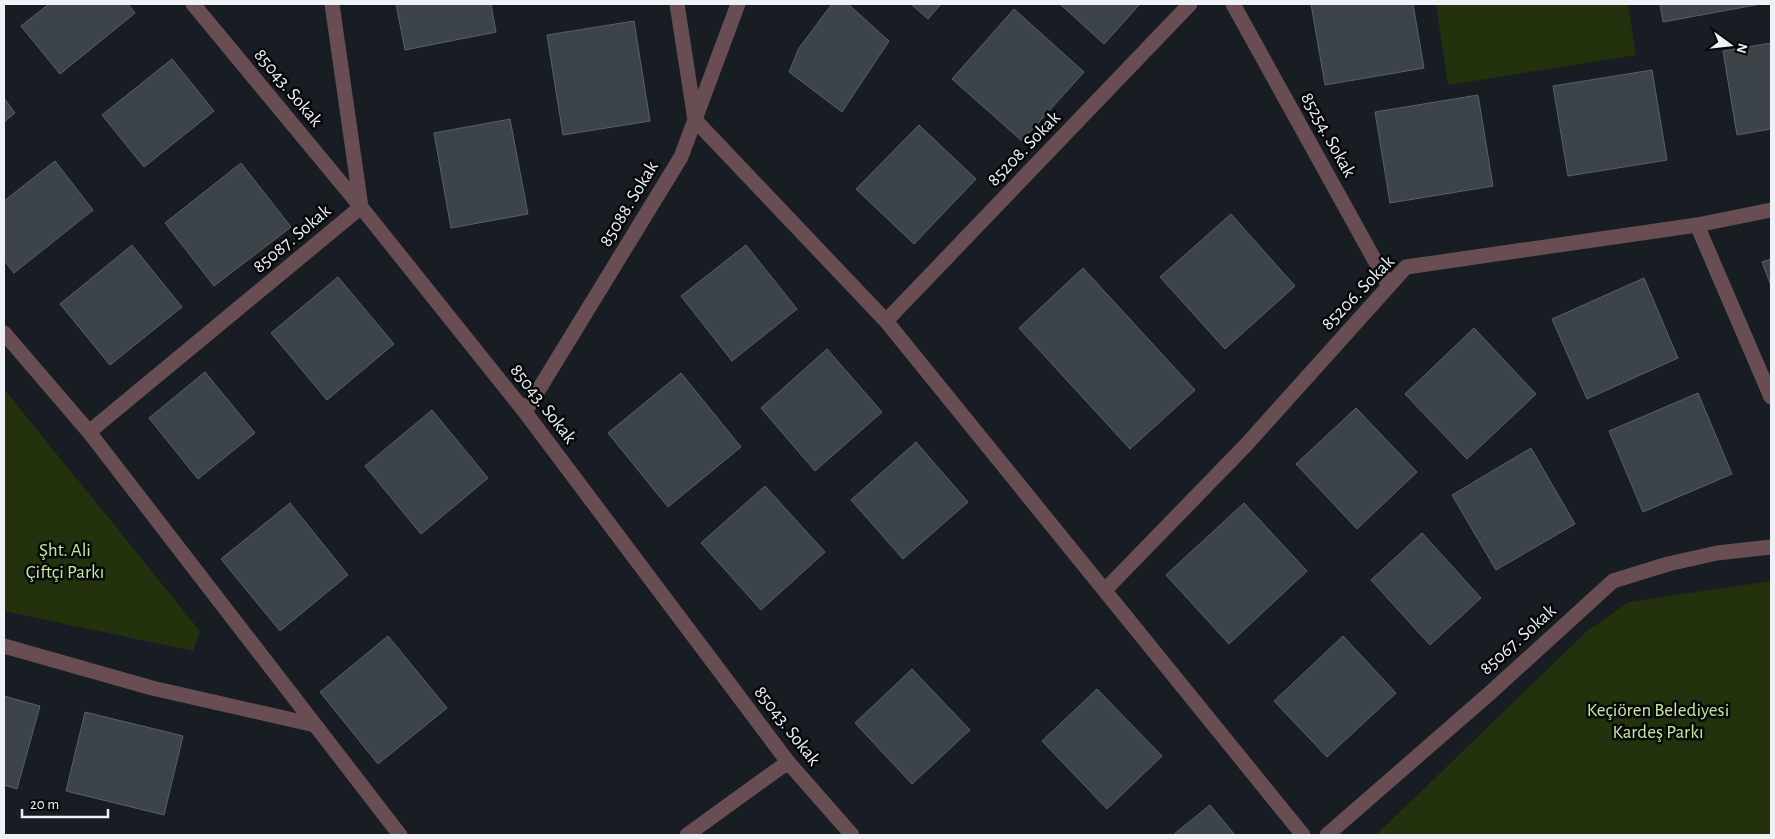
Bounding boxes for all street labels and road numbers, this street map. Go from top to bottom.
street label: 85043. Sokak [250,45,326,131]
street label: 85254. Sokak [1297,89,1359,181]
street label: 85208. Sokak [984,108,1064,190]
street label: 85088. Sokak [596,158,662,250]
street label: 85087. Sokak [249,201,335,277]
street label: 85206. Sokak [1318,252,1398,334]
street label: 85043. Sokak [506,361,580,448]
street label: 85067. Sokak [1476,601,1560,679]
street label: 85043. Sokak [750,683,824,770]

